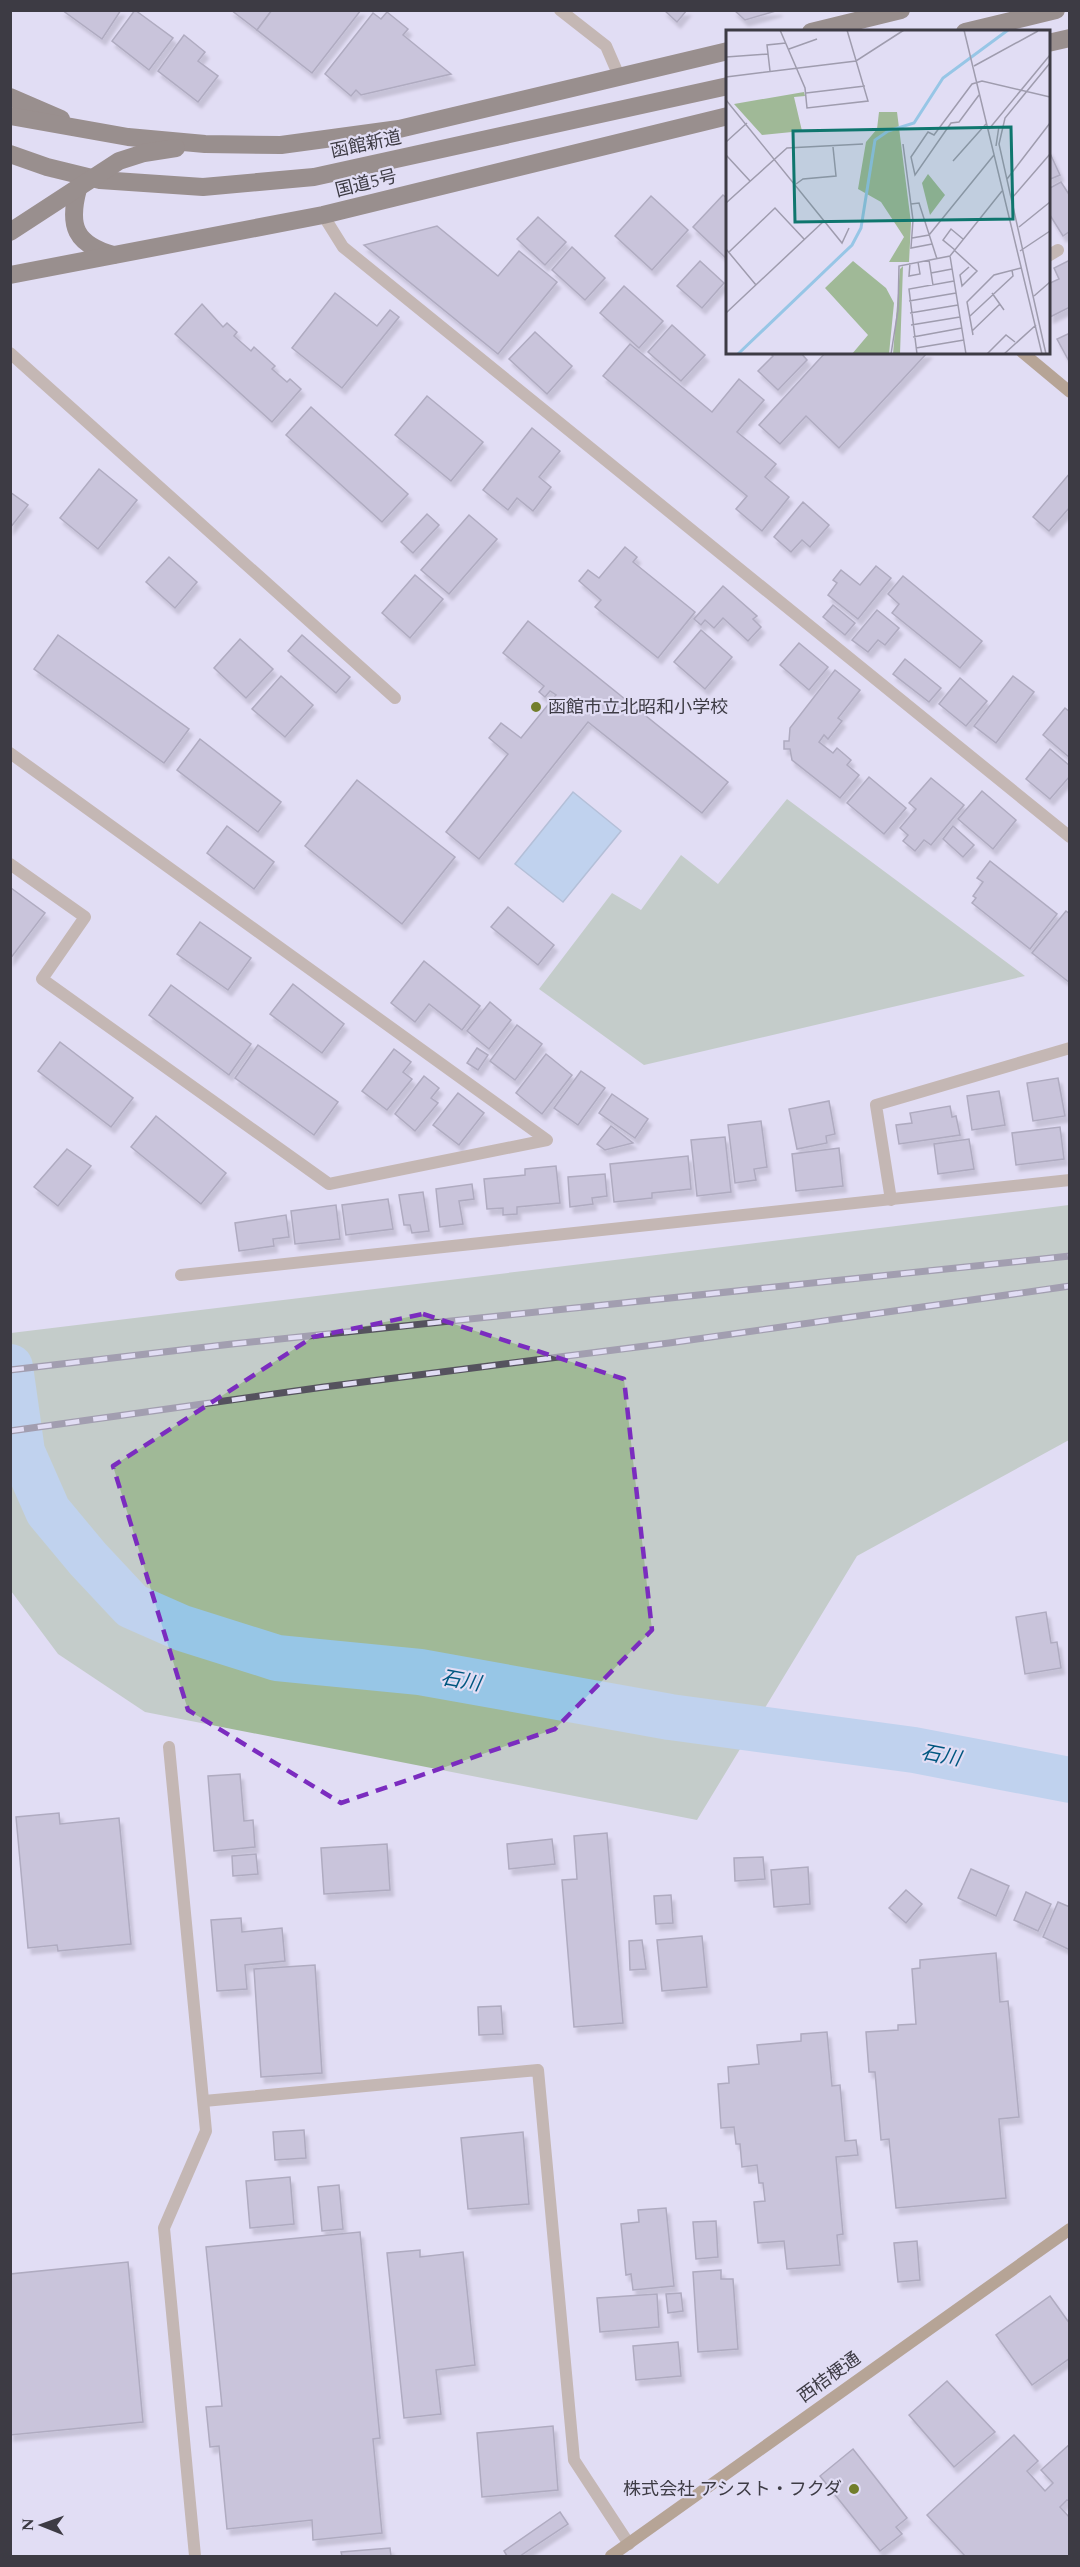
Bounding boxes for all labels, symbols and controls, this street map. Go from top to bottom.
inset map [726,30,1050,354]
street label: 函館新道 [328,124,404,165]
street label: 国道5号 [332,163,400,204]
place label: 函館市立北昭和小学校 [548,694,728,721]
marker: 函館市立北昭和小学校 [529,700,543,714]
water label: 石川 [439,1663,485,1700]
water label: 石川 [918,1737,965,1775]
street label: 西桔梗通 [792,2345,866,2409]
place label: 株式会社 アシスト・フクダ [623,2476,842,2503]
marker: 株式会社 アシスト・フクダ [847,2482,861,2496]
north arrow [12,2495,72,2555]
text: N [16,2518,40,2531]

